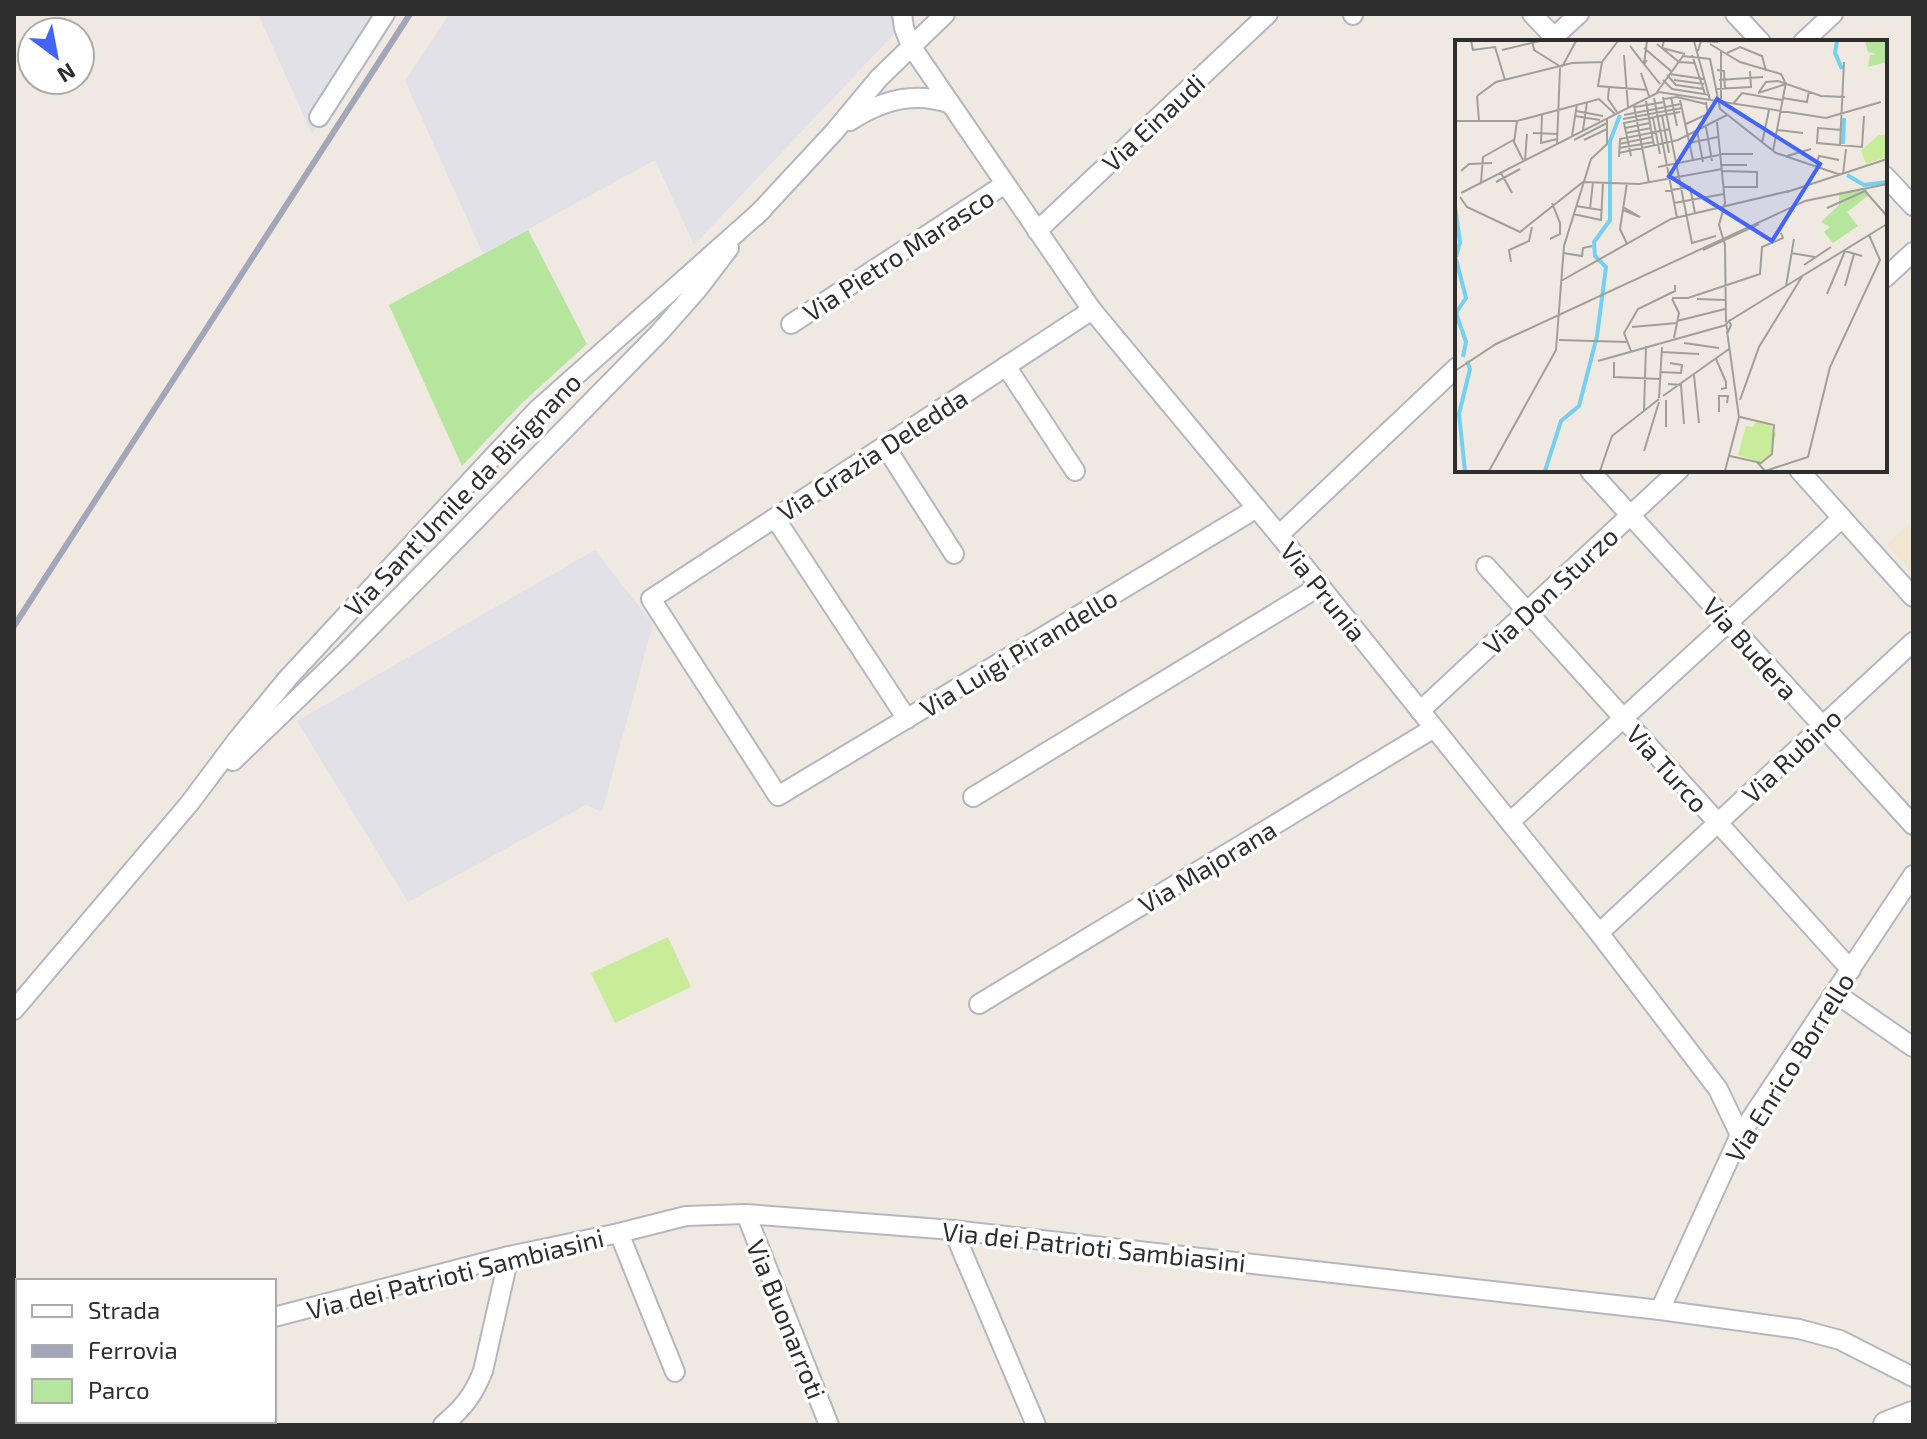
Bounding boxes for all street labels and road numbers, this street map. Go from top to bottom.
street label: Via Einaudi [1095,67,1211,177]
street label: Via Pietro Marasco [797,181,999,327]
street label: Via Sant'Umile da Bisignano [337,366,587,622]
street label: Via Grazia Deledda [771,381,973,527]
street label: Via Don Sturzo [1476,520,1624,660]
street label: Via Prunia [1275,535,1373,647]
street label: Via Luigi Pirandello [914,581,1122,723]
street label: Via Budera [1697,590,1805,706]
street label: Via Rubino [1735,701,1847,809]
street label: Via Turco [1621,718,1715,818]
street label: Via Majorana [1133,813,1281,919]
street label: Via Enrico Borrello [1718,967,1860,1167]
street label: Via dei Patrioti Sambiasini [941,1215,1247,1277]
street label: Via dei Patrioti Sambiasini [303,1221,607,1325]
street label: Via Buonarroti [741,1235,833,1403]

